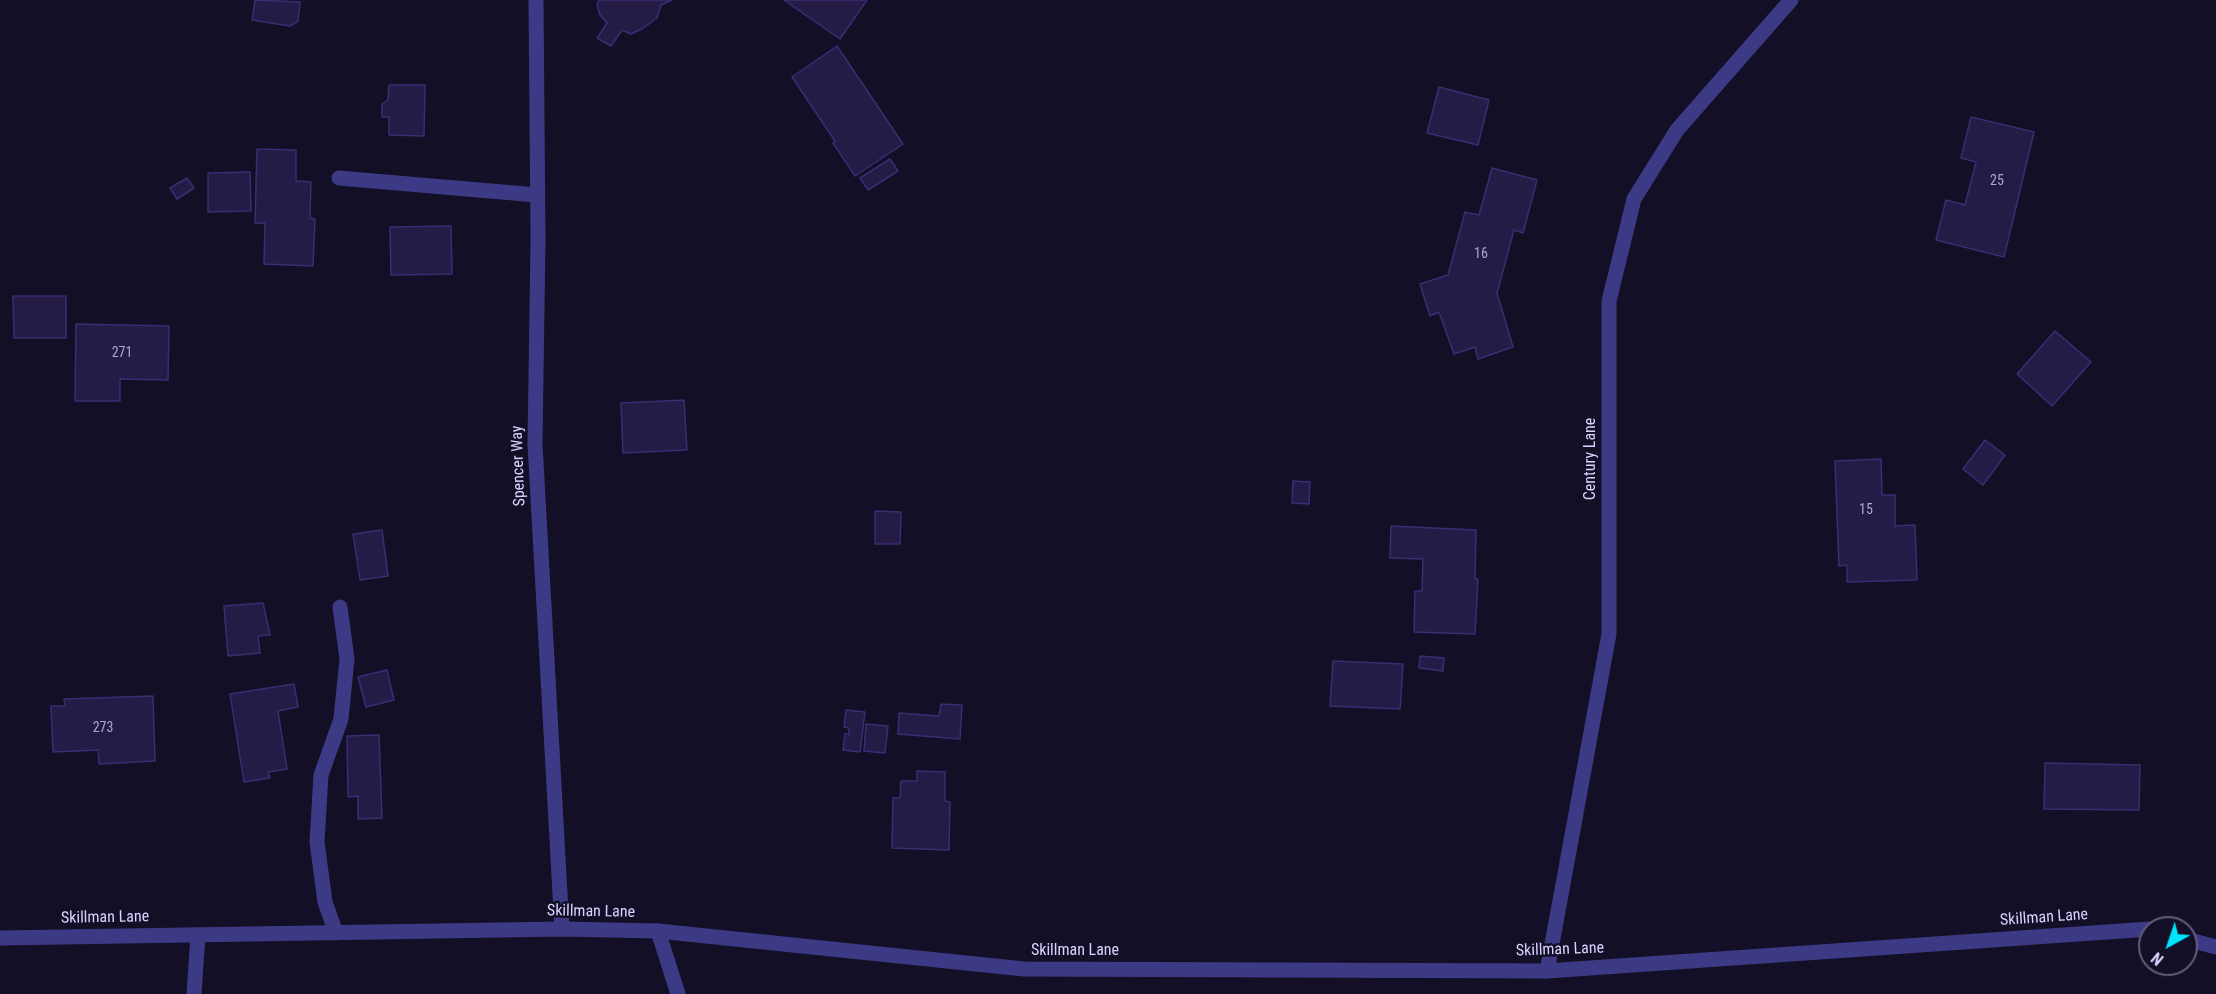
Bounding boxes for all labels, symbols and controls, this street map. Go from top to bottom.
house number: 25 [1990,173,2004,189]
house number: 16 [1474,246,1488,262]
house number: 271 [112,345,132,361]
street label: Century Lane [1581,418,1601,500]
street label: Spencer Way [508,425,530,507]
house number: 15 [1859,502,1873,518]
house number: 273 [93,720,113,736]
street label: Skillman Lane [547,902,635,922]
street label: Skillman Lane [1999,905,2089,931]
street label: Skillman Lane [61,908,149,928]
north arrow [2138,916,2198,976]
street label: Skillman Lane [1516,939,1604,961]
street label: Skillman Lane [1031,941,1119,961]
text: N [2148,948,2167,969]

